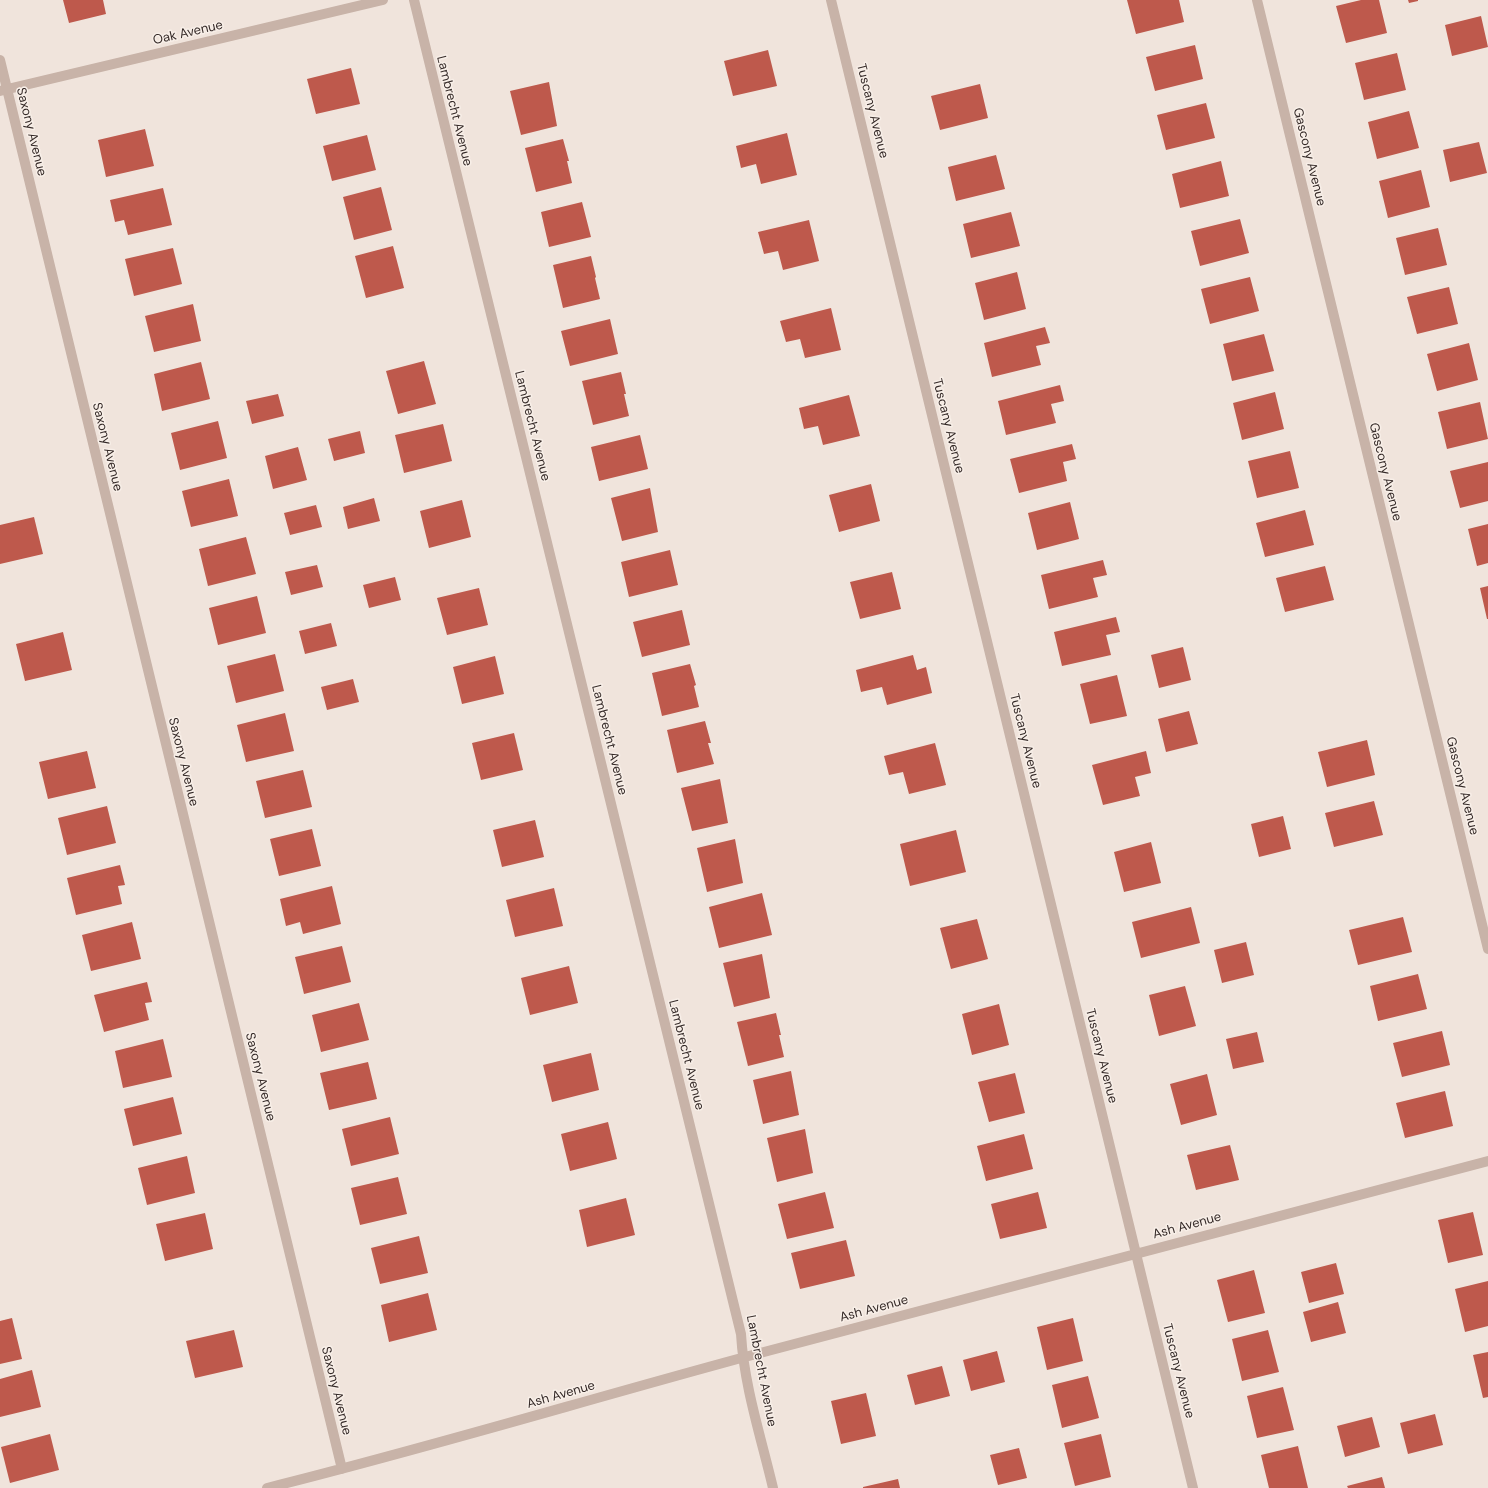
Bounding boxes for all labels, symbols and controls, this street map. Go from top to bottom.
street label: Oak Avenue [152,17,224,49]
street label: Lambrecht Avenue [433,54,475,168]
street label: Tuscany Avenue [853,62,891,160]
street label: Saxony Avenue [12,86,50,178]
street label: Gascony Avenue [1289,106,1329,208]
street label: Lambrecht Avenue [511,369,553,483]
street label: Tuscany Avenue [929,377,967,475]
street label: Saxony Avenue [88,401,126,493]
street label: Gascony Avenue [1365,421,1405,523]
street label: Lambrecht Avenue [588,683,630,797]
street label: Tuscany Avenue [1006,692,1044,790]
street label: Saxony Avenue [164,716,202,808]
street label: Gascony Avenue [1442,735,1482,837]
street label: Lambrecht Avenue [665,998,707,1112]
street label: Tuscany Avenue [1082,1007,1120,1105]
street label: Saxony Avenue [241,1031,279,1123]
street label: Ash Avenue [1151,1209,1223,1243]
street label: Ash Avenue [838,1292,910,1326]
street label: Lambrecht Avenue [743,1314,779,1428]
street label: Tuscany Avenue [1159,1322,1197,1420]
street label: Saxony Avenue [317,1345,355,1437]
street label: Ash Avenue [525,1378,597,1412]

